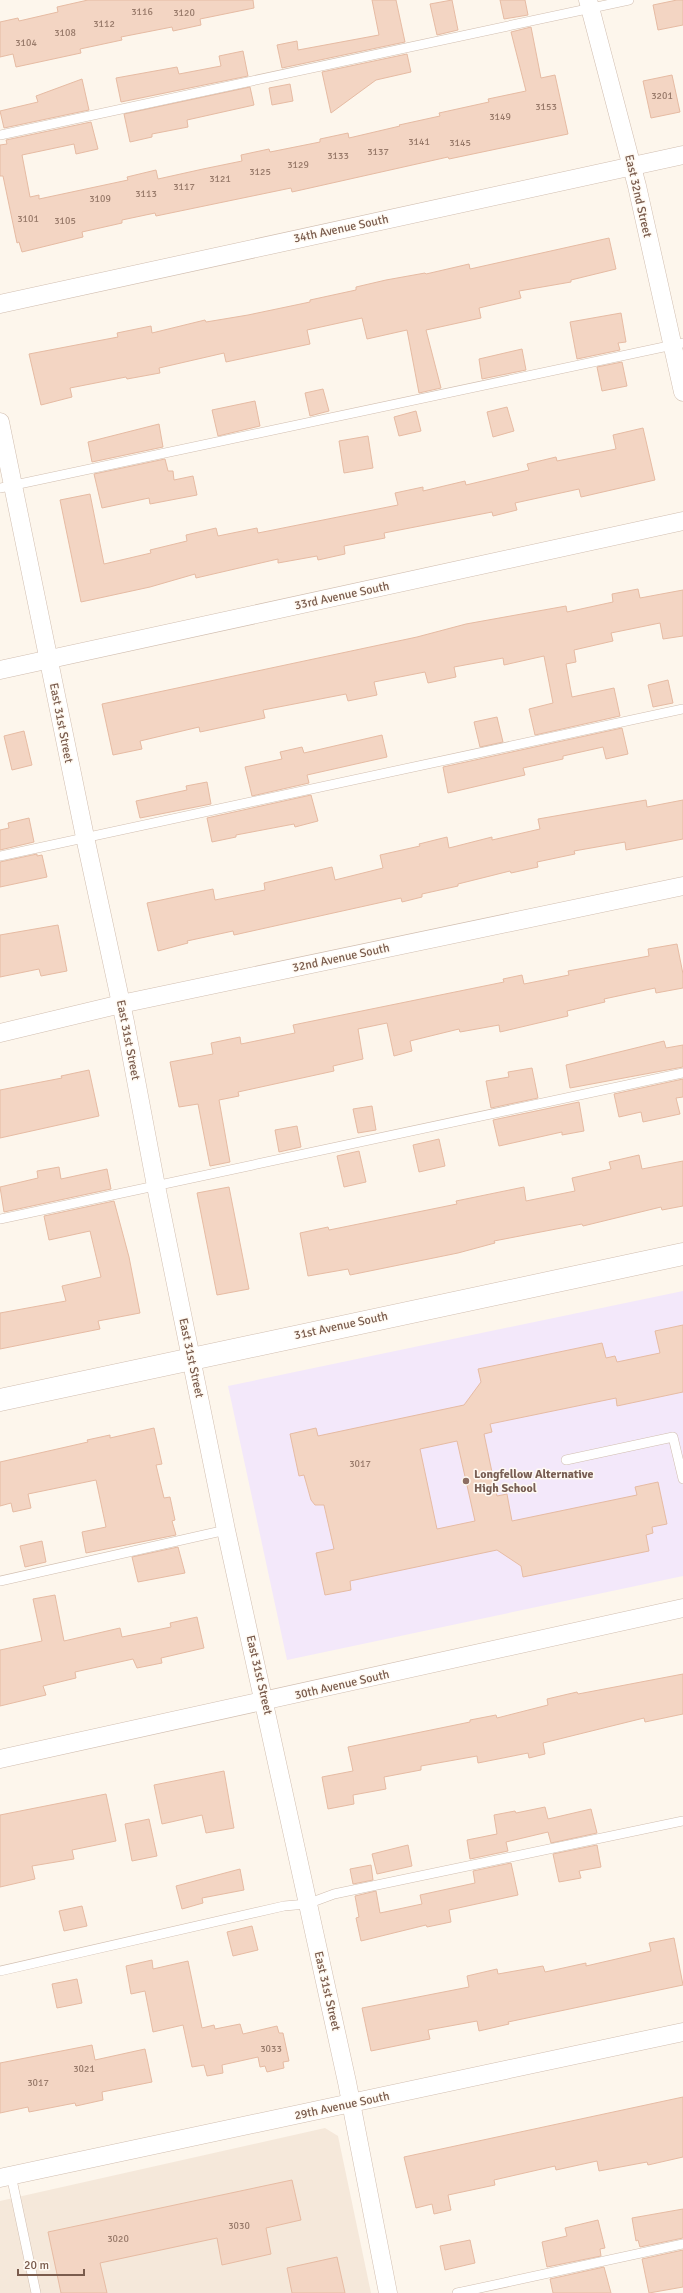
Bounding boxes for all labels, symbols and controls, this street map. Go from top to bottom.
house number: 3116 [131,6,153,18]
house number: 3120 [173,7,195,19]
house number: 3112 [93,18,115,30]
house number: 3108 [54,27,76,39]
house number: 3104 [15,37,37,49]
house number: 3201 [651,90,673,102]
house number: 3153 [535,101,557,113]
house number: 3149 [489,111,511,123]
house number: 3141 [408,136,430,148]
house number: 3145 [449,137,471,149]
house number: 3137 [367,146,389,158]
house number: 3133 [327,150,349,162]
street label: East 32nd Street [621,153,655,239]
house number: 3129 [287,159,309,171]
house number: 3125 [249,166,271,178]
house number: 3121 [209,173,231,185]
house number: 3117 [173,181,195,193]
house number: 3113 [135,188,157,200]
house number: 3109 [89,193,111,205]
street label: 34th Avenue South [292,212,390,246]
house number: 3101 [17,213,39,225]
house number: 3105 [54,215,76,227]
street label: 33rd Avenue South [293,579,391,613]
street label: East 31st Street [46,682,76,764]
street label: 32nd Avenue South [291,940,391,976]
street label: East 31st Street [113,999,143,1081]
street label: 31st Avenue South [293,1309,389,1343]
street label: East 31st Street [175,1317,207,1399]
house number: 3017 [349,1458,371,1470]
place label: Longfellow Alternative High School [474,1467,593,1496]
marker: Longfellow Alternative High School [461,1476,471,1486]
street label: East 31st Street [243,1634,275,1716]
street label: 30th Avenue South [293,1667,391,1703]
street label: East 31st Street [311,1950,343,2032]
house number: 3033 [260,2043,282,2055]
house number: 3021 [73,2063,95,2075]
house number: 3017 [27,2077,49,2089]
street label: 29th Avenue South [293,2089,391,2123]
house number: 3030 [228,2220,250,2232]
house number: 3020 [107,2233,129,2245]
scale bar [18,2251,84,2277]
text: 20 m [24,2258,49,2273]

